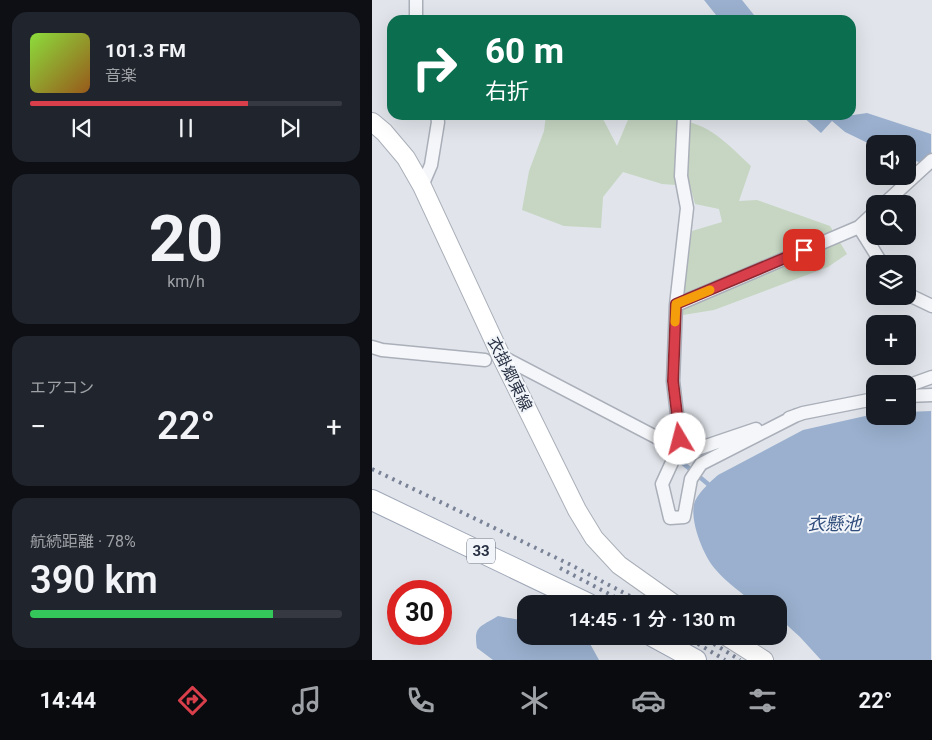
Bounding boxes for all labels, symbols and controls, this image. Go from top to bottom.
text: 60 m [485,31,564,72]
icon: right [402,35,467,100]
text: 101.3 FM [105,39,186,62]
text: 音楽 [105,66,137,85]
text: 右折 [485,79,529,104]
icon: previous [68,114,96,142]
icon: pause [172,114,200,142]
icon: next [276,114,304,142]
map controls [866,135,916,425]
button: sound [866,135,916,185]
button: search [866,195,916,245]
text: 20 [149,201,223,277]
pin [783,229,825,271]
icon: arrive [790,236,818,264]
button: layers [866,255,916,305]
text: km/h [167,272,205,291]
button: + [866,315,916,365]
street label: 衣掛郷東線 [484,334,536,414]
button: − [866,375,916,425]
text: エアコン [30,378,94,397]
text: 22° [157,404,215,448]
text: − [30,410,46,443]
text: + [326,410,342,443]
position arrow [653,412,705,464]
water label: 衣懸池 [807,513,863,534]
text: 航続距離 · 78% [30,532,136,551]
road number: 33 [467,538,495,564]
text: 390 km [30,558,158,602]
speed limit sign: 30 [387,580,452,645]
text: 14:45 · 1 分 · 130 m [569,608,735,631]
icon: directions [175,683,210,718]
icon: music [289,683,324,718]
icon: phone [403,683,438,718]
icon: climate [517,683,552,718]
icon: car [631,683,666,718]
icon: filters [745,683,780,718]
text: 14:44 [39,688,96,713]
text: 22° [859,688,892,713]

